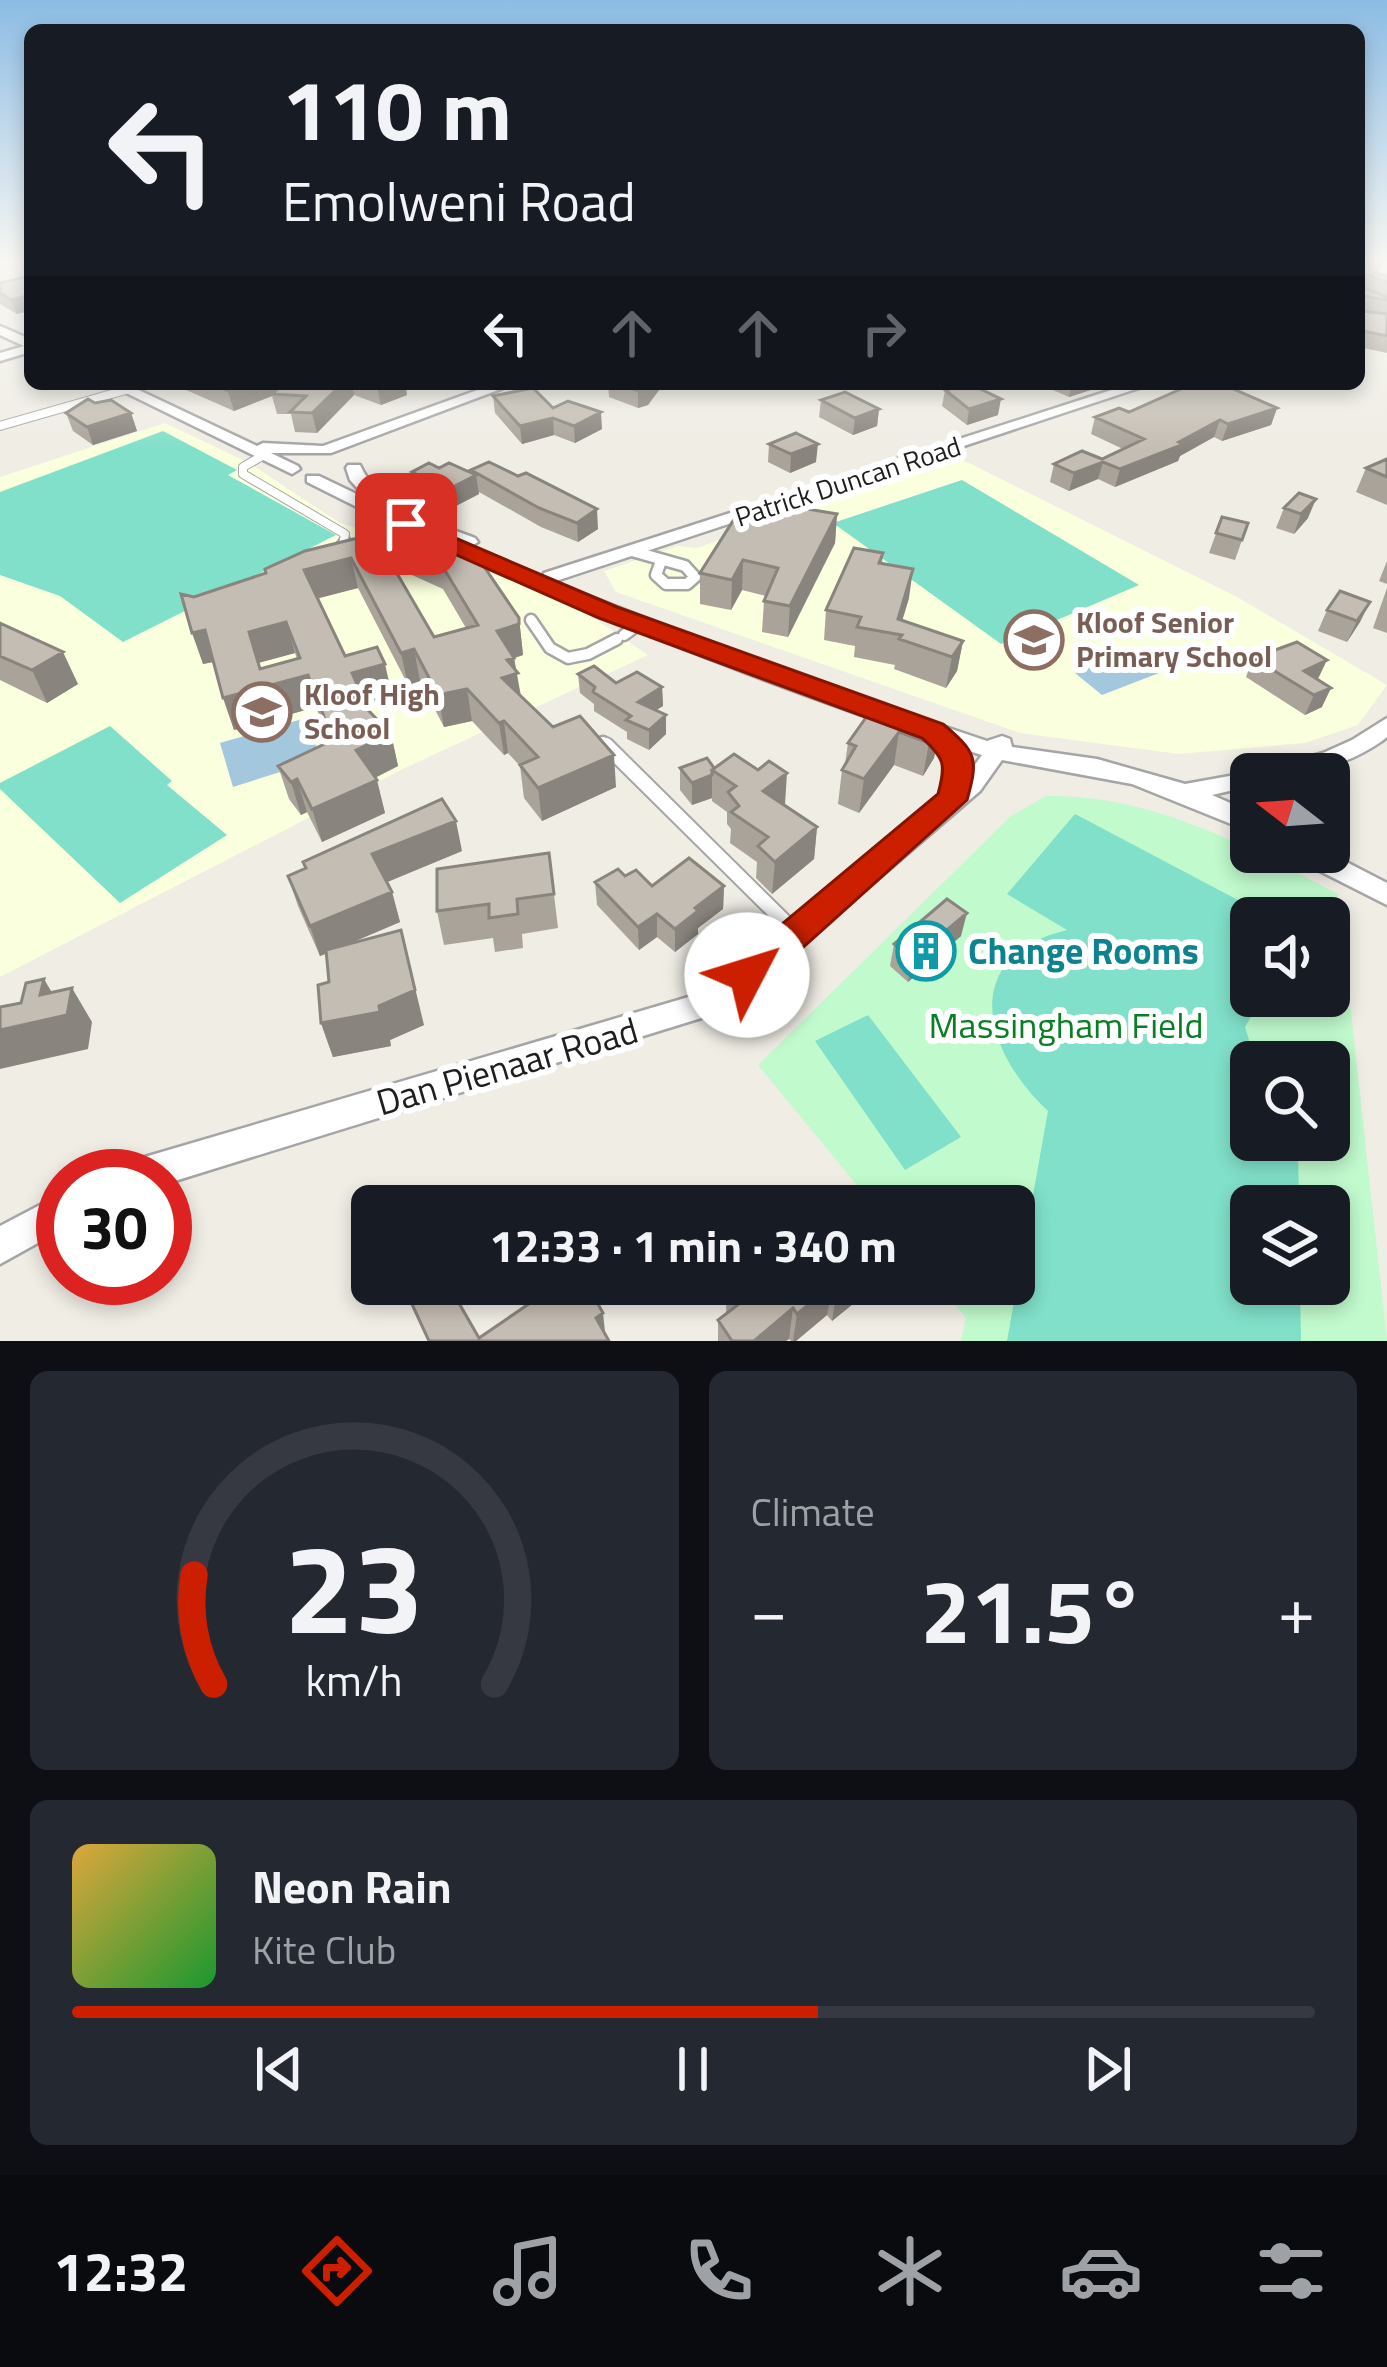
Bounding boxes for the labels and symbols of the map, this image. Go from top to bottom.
street label: Patrick Duncan Road [729,425,966,536]
pin [355,473,457,575]
place label: Kloof Senior Primary School [1076,599,1272,679]
school or university icon: Kloof Senior Primary School [1003,609,1065,671]
place label: Kloof High School [304,671,440,751]
school or university icon: Kloof High School [231,681,293,743]
north arrow [1230,753,1350,873]
position arrow [684,912,810,1038]
building icon: Change Rooms [895,920,957,982]
place label: Change Rooms [968,923,1199,978]
park label: Massingham Field [928,997,1204,1052]
street label: Dan Pienaar Road [370,1002,644,1129]
speed limit sign: 30 [36,1149,192,1305]

